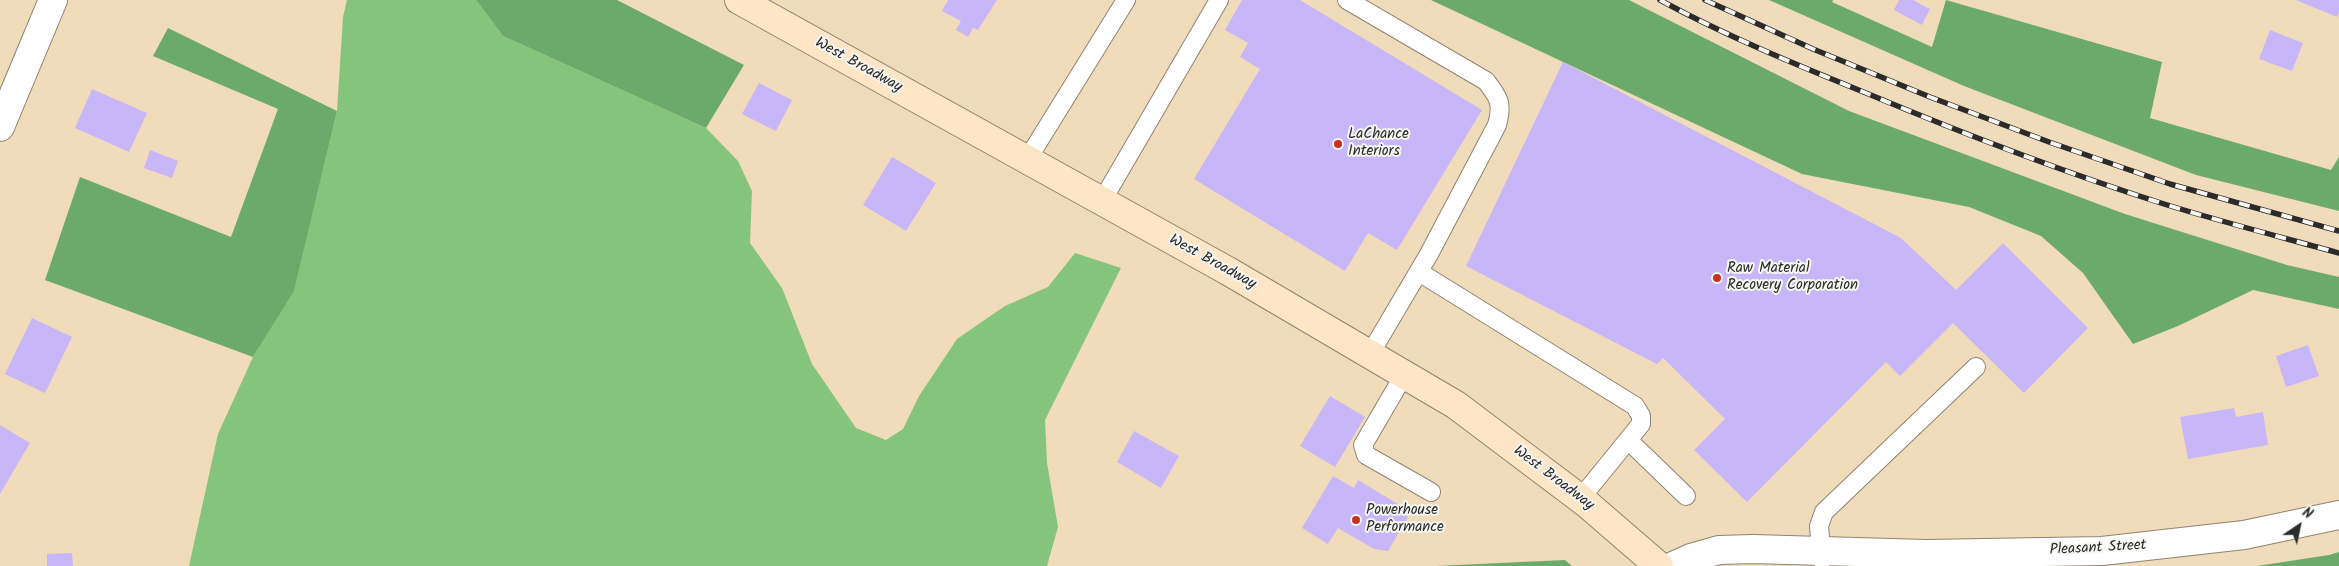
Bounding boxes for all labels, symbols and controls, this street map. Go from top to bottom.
street label: West Broadway [811,35,905,97]
place label: LaChance Interiors [1348,126,1409,161]
marker: LaChance Interiors [1332,138,1344,150]
street label: West Broadway [1165,232,1259,294]
place label: Raw Material Recovery Corporation [1727,260,1858,295]
marker: Raw Material Recovery Corporation [1711,272,1723,284]
street label: West Broadway [1509,443,1597,515]
north arrow [2274,501,2324,551]
place label: Powerhouse Performance [1366,502,1444,537]
text: N [2298,502,2317,525]
marker: Powerhouse Performance [1350,514,1362,526]
street label: Pleasant Street [2049,537,2147,561]

